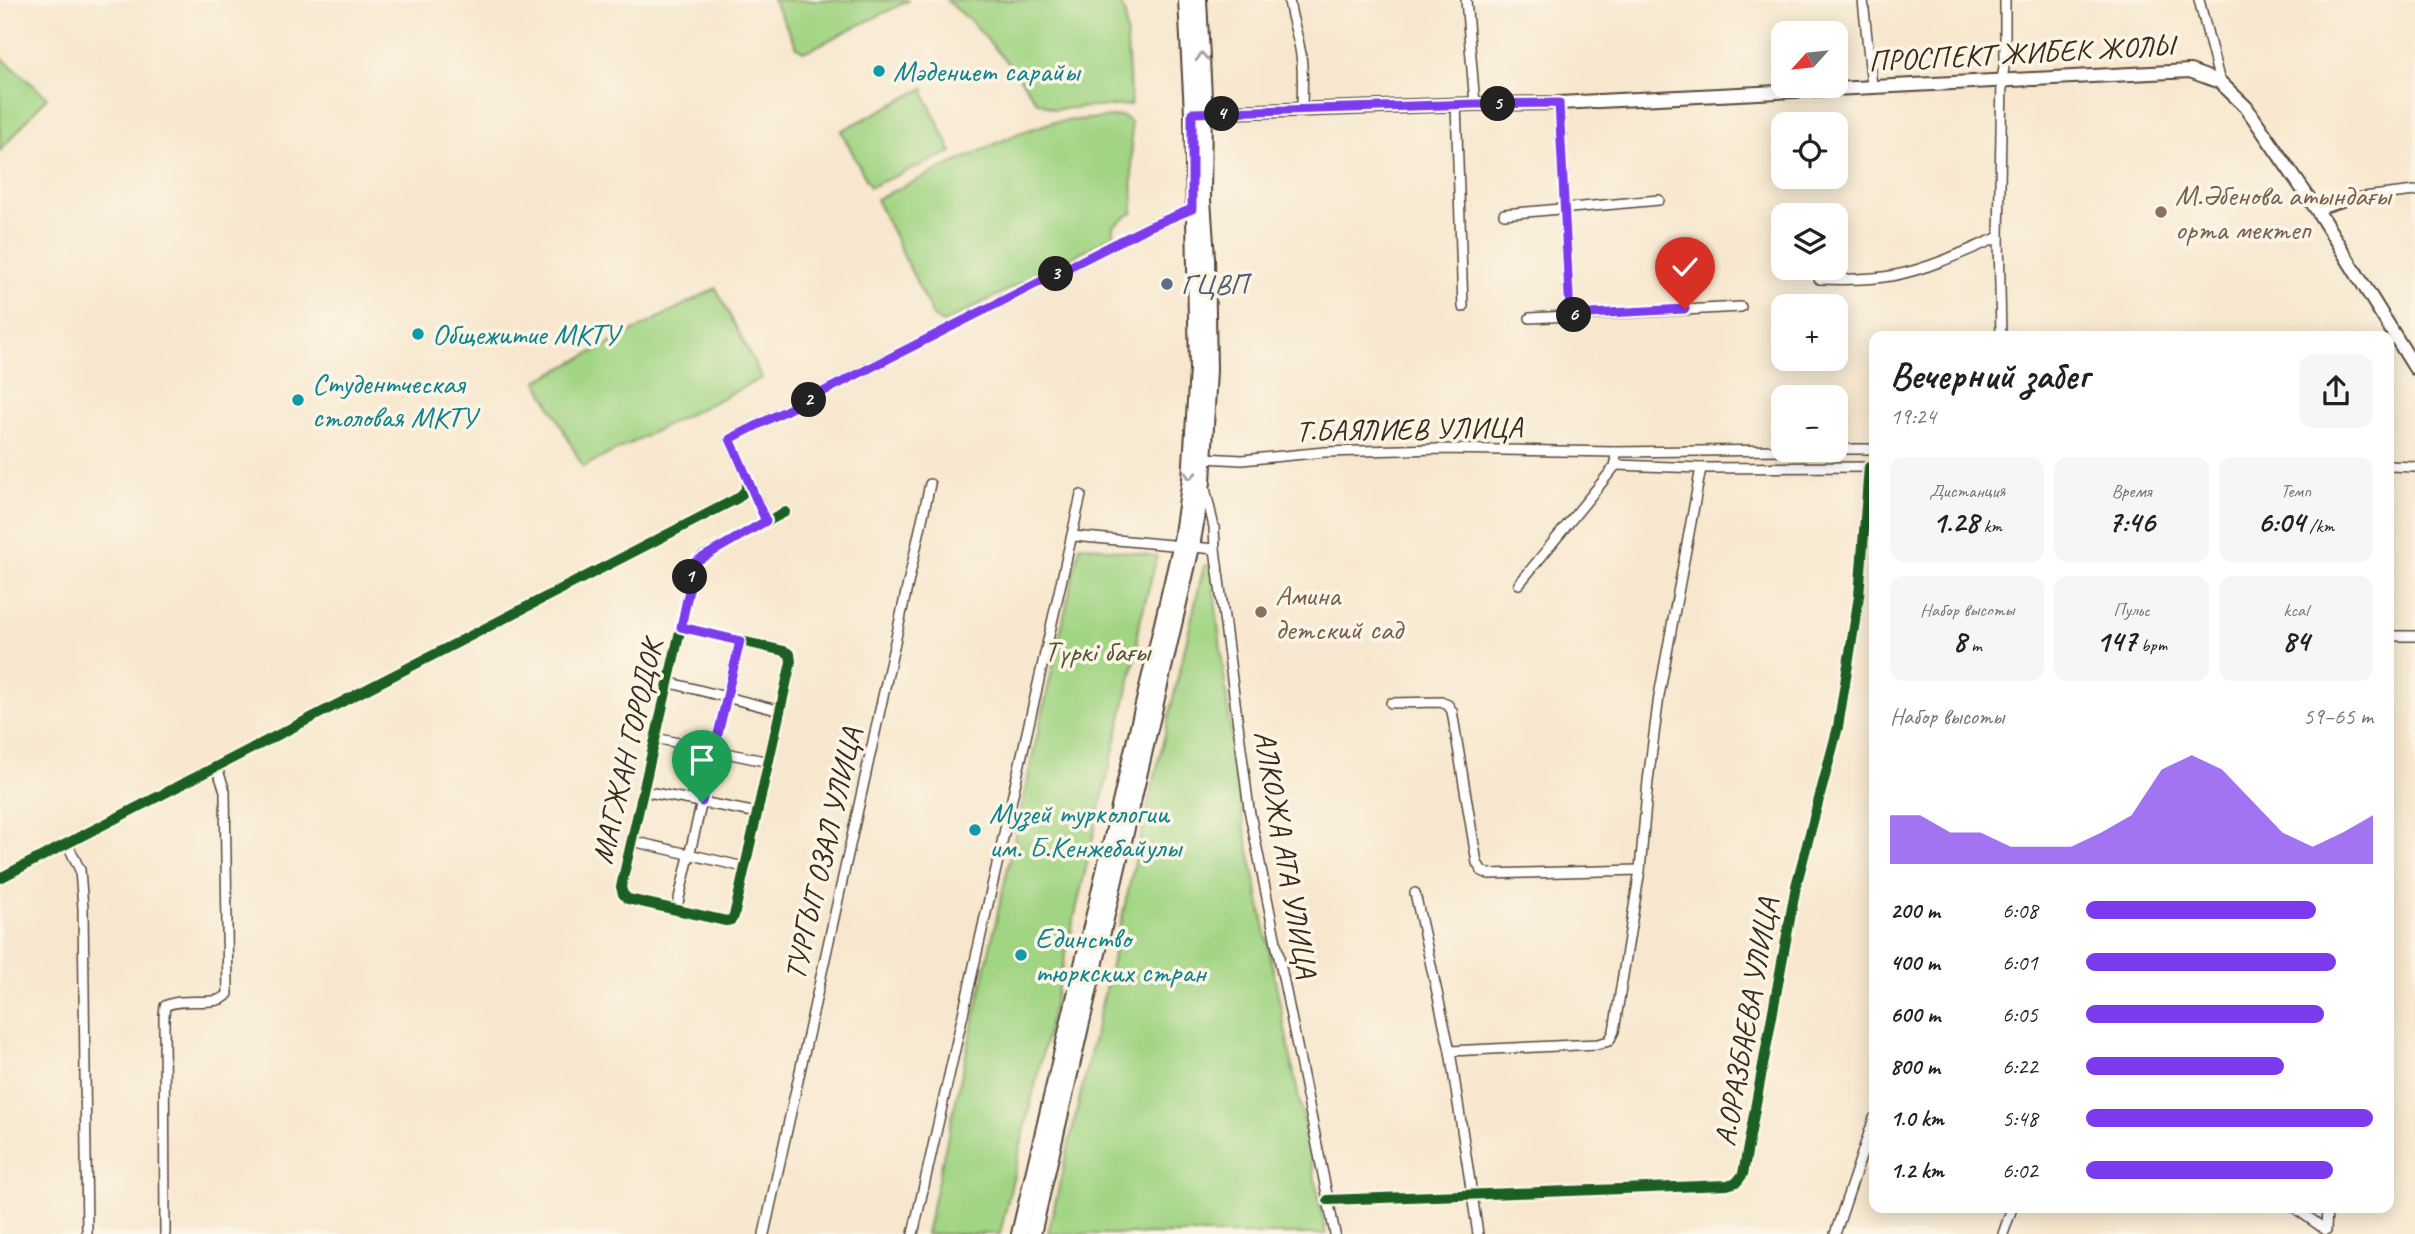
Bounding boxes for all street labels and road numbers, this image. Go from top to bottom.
street label: ПРОСПЕКТ ЖИБЕК ЖОЛЫ [1868,26,2180,80]
street label: Т.БАЯЛИЕВ УЛИЦА [1296,408,1524,450]
street label: МАГЖАН ГОРОДОК [583,632,672,867]
street label: ТУРГЫТ ОЗАЛ УЛИЦА [776,723,871,984]
street label: АЛКОЖА АТА УЛИЦА [1246,728,1327,981]
street label: А.ОРАЗБАЕВА УЛИЦА [1706,894,1787,1149]

